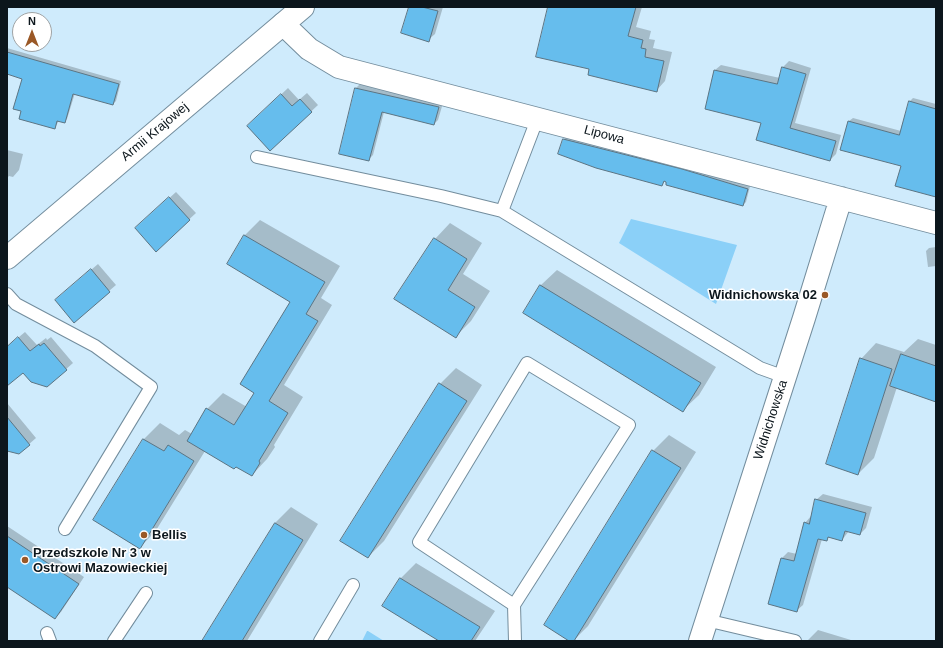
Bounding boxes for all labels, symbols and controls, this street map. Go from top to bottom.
north arrow [12,12,52,52]
text: N [28,15,36,27]
street label: Armii Krajowej [118,99,192,165]
street label: Lipowa [582,122,626,148]
place label: Widnichowska 02 [709,287,817,303]
marker: Widnichowska 02 [820,290,830,300]
street label: Widnichowska [751,378,791,462]
place label: Bellis [152,527,187,543]
marker: Bellis [139,530,149,540]
place label: Przedszkole Nr 3 w Ostrowi Mazowieckiej [33,545,167,576]
marker: Przedszkole Nr 3 w Ostrowi Mazowieckiej [20,555,30,565]

